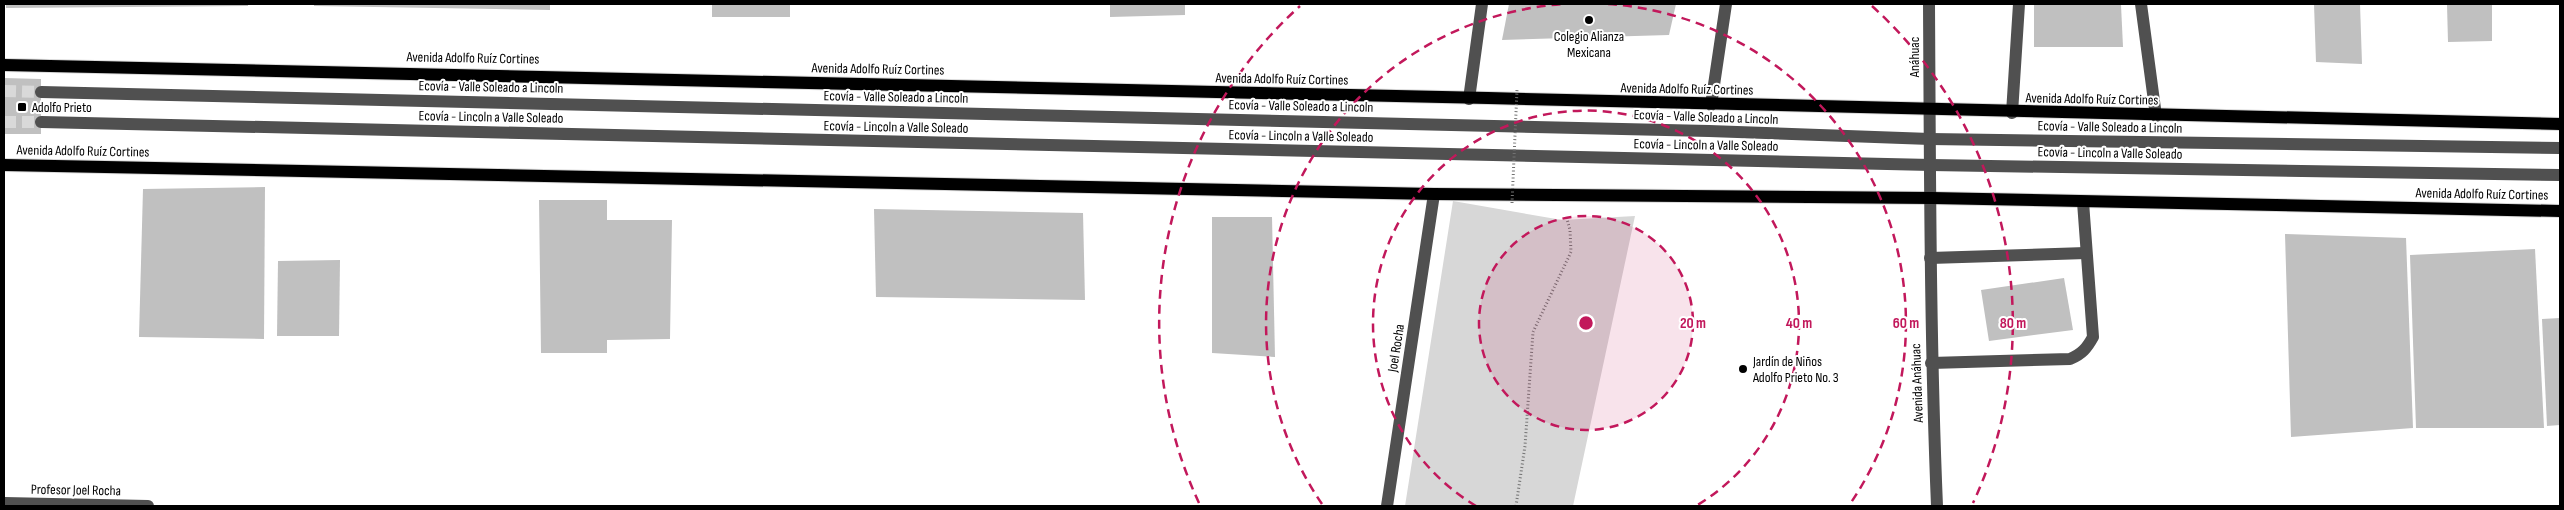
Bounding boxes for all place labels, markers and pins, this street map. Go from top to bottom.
marker: Colegio Alianza Mexicana [1583,14,1595,26]
place label: Colegio Alianza Mexicana [1554,28,1624,61]
place label: Adolfo Prieto [31,99,92,116]
marker: Adolfo Prieto [16,101,28,113]
centre of rings [1577,314,1595,332]
place label: Jardín de Niños Adolfo Prieto No. 3 [1752,353,1839,386]
marker: Jardín de Niños Adolfo Prieto No. 3 [1737,363,1749,375]

